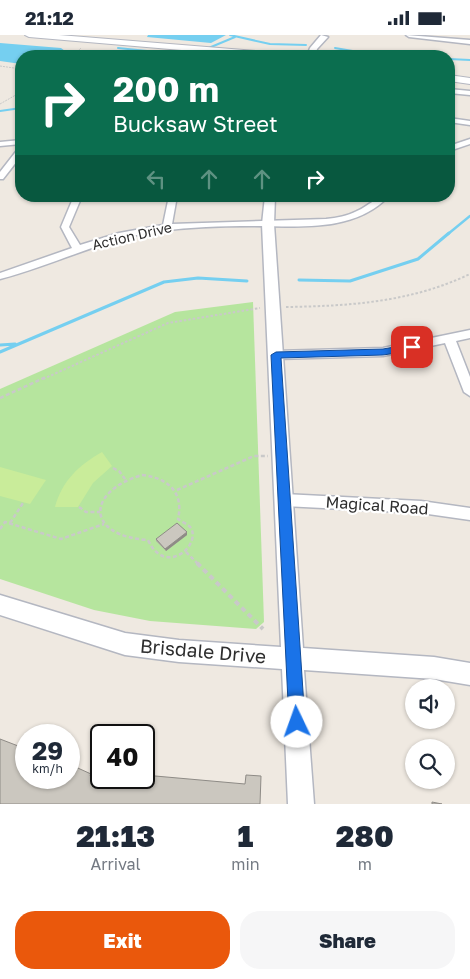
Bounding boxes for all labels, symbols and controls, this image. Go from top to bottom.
text: 21:12 [25,6,74,29]
text: 200 m [113,68,219,110]
icon: right [30,70,95,135]
text: Bucksaw Street [113,110,278,137]
icon: left [142,165,170,193]
icon: ahead [195,165,223,193]
icon: ahead [248,165,276,193]
icon: right [301,165,329,193]
street label: Action Drive [90,218,173,253]
pin [391,326,433,368]
icon: arrive [398,333,426,361]
street label: Magical Road [325,491,429,519]
street label: Brisdale Drive [139,634,267,667]
map controls [405,679,455,789]
button: sound [405,679,455,729]
position arrow [270,695,322,747]
speed limit sign: 40 [90,724,155,789]
text: 29 [32,735,63,766]
button: search [405,739,455,789]
text: km/h [32,761,63,776]
text: 21:13 [76,818,155,854]
text: 1 [238,818,253,854]
text: 280 [336,818,394,854]
text: Arrival [91,854,141,874]
text: min [231,854,260,874]
text: m [358,854,372,874]
button: Exit [15,911,230,969]
button: Share [240,911,455,969]

